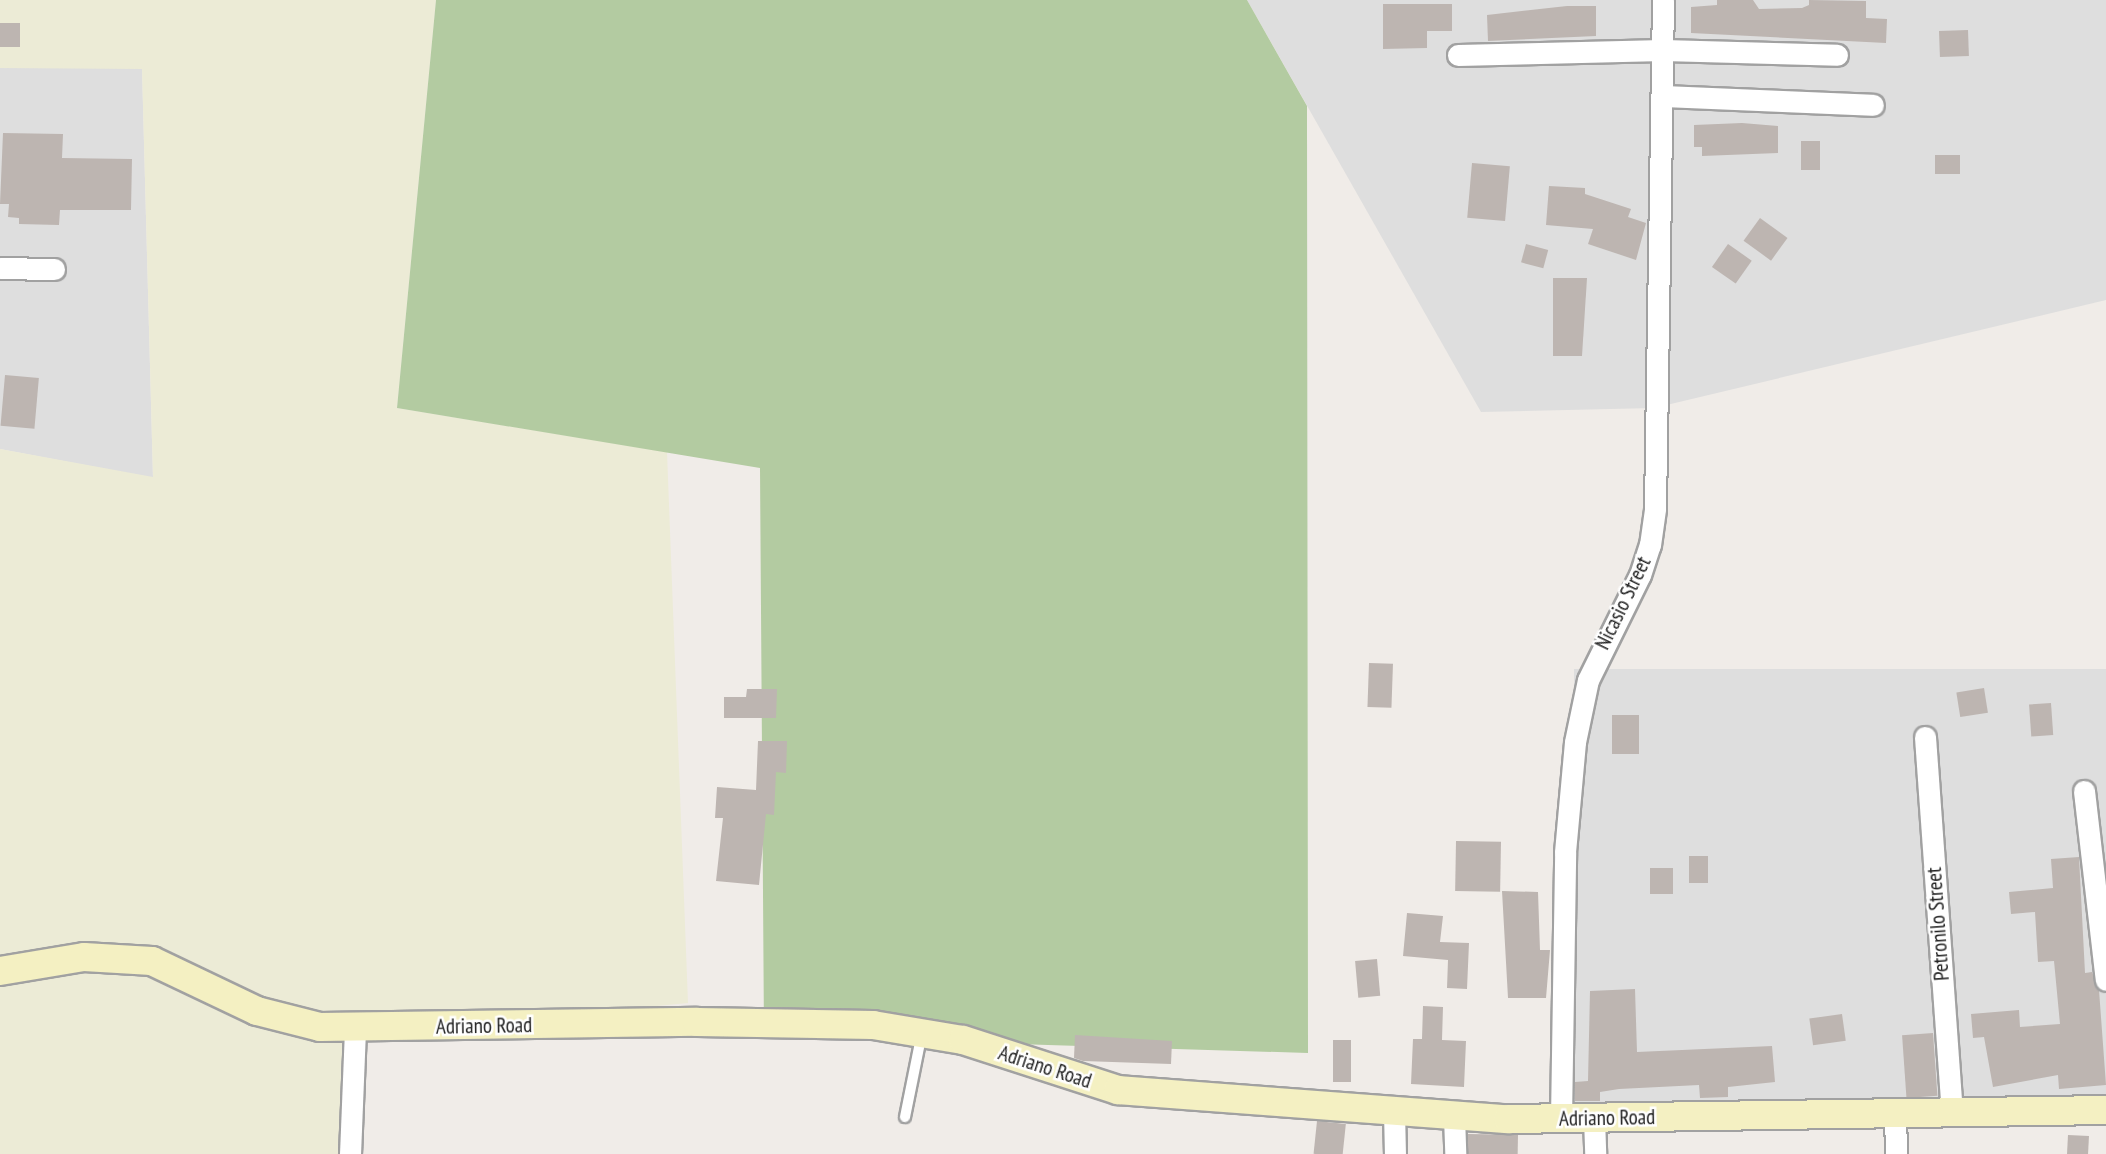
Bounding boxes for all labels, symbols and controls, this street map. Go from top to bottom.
street label: Nicasio Street [1590,552,1656,654]
street label: Petronilo Street [1921,866,1955,982]
street label: Adriano Road [436,1013,532,1039]
street label: Adriano Road [995,1040,1095,1094]
street label: Adriano Road [1559,1105,1655,1131]

